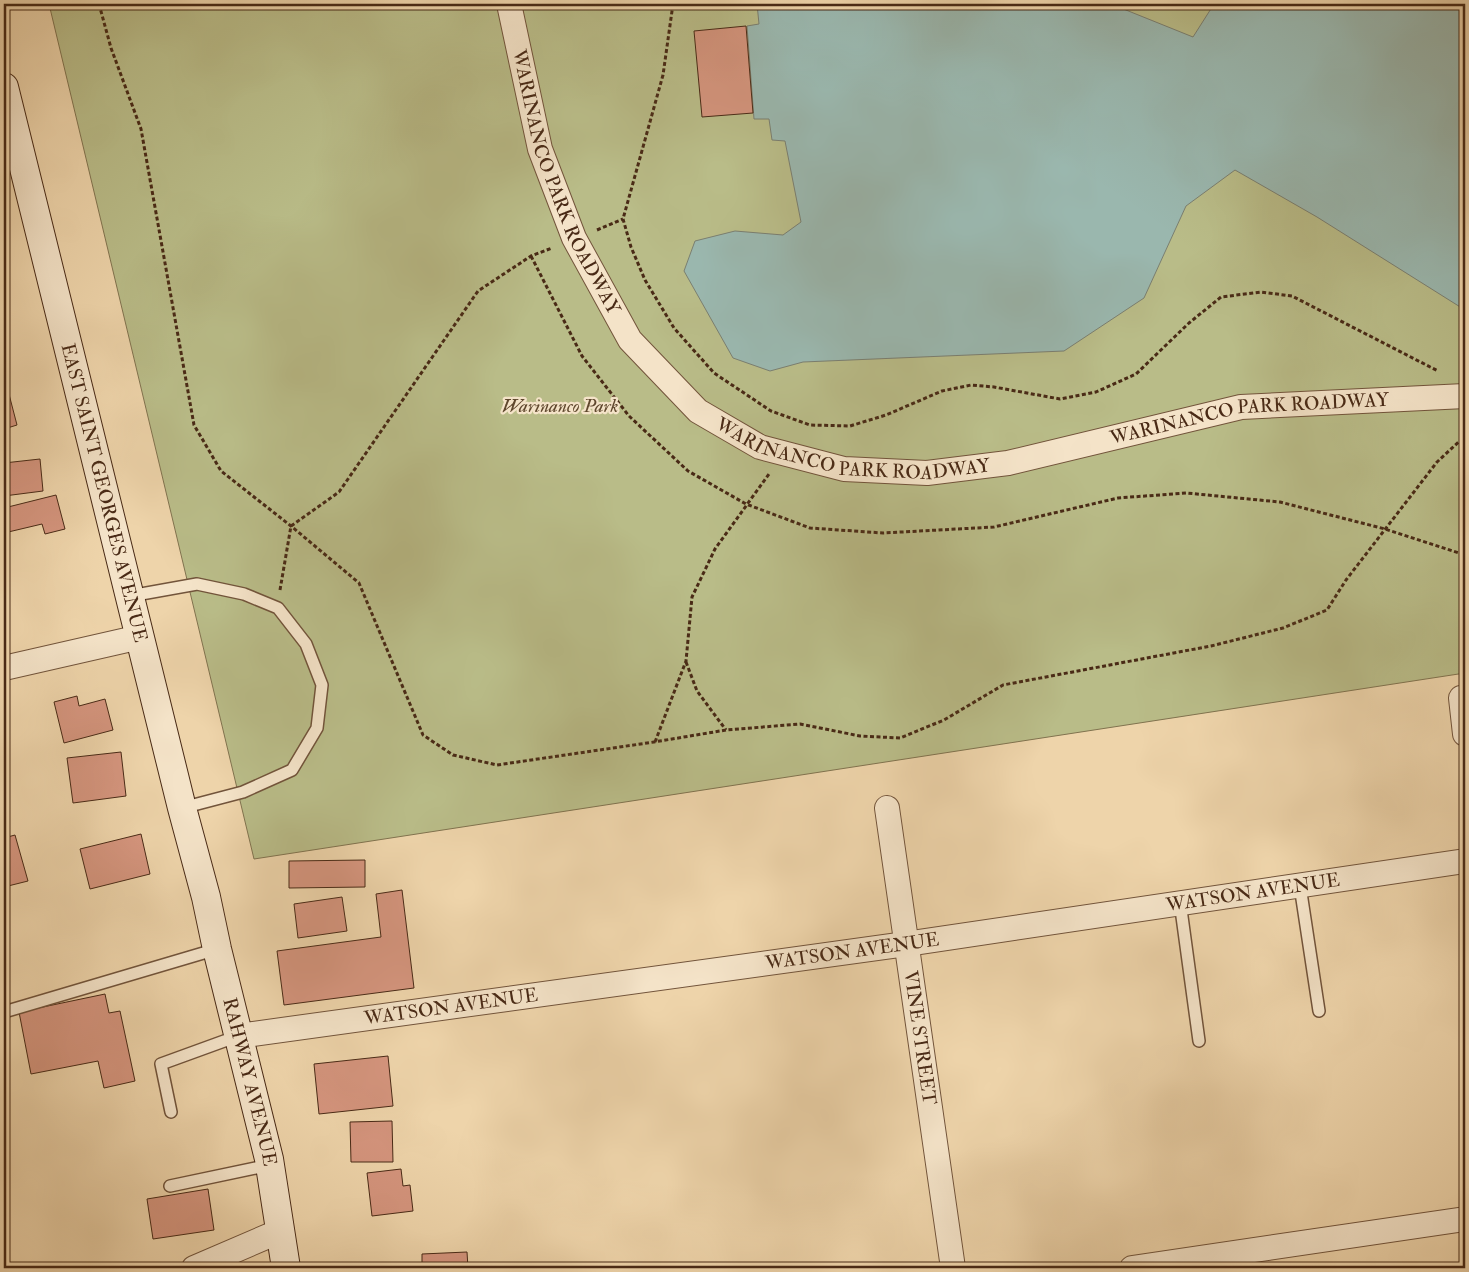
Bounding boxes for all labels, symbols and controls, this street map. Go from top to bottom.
street label: WARINANCO PARK ROADWAY [507,46,626,320]
street label: EAST SAINT GEORGES AVENUE [56,341,153,645]
street label: WARINANCO PARK ROADWAY [1107,388,1390,450]
park label: Warinanco Park [502,394,619,418]
street label: WARINANCO PARK ROADWAY [711,411,992,485]
street label: WATSON AVENUE [1163,868,1342,917]
street label: WATSON AVENUE [763,927,941,975]
street label: VINE STREET [898,969,941,1106]
street label: WATSON AVENUE [362,983,540,1031]
street label: RAHWAY AVENUE [218,995,282,1168]

